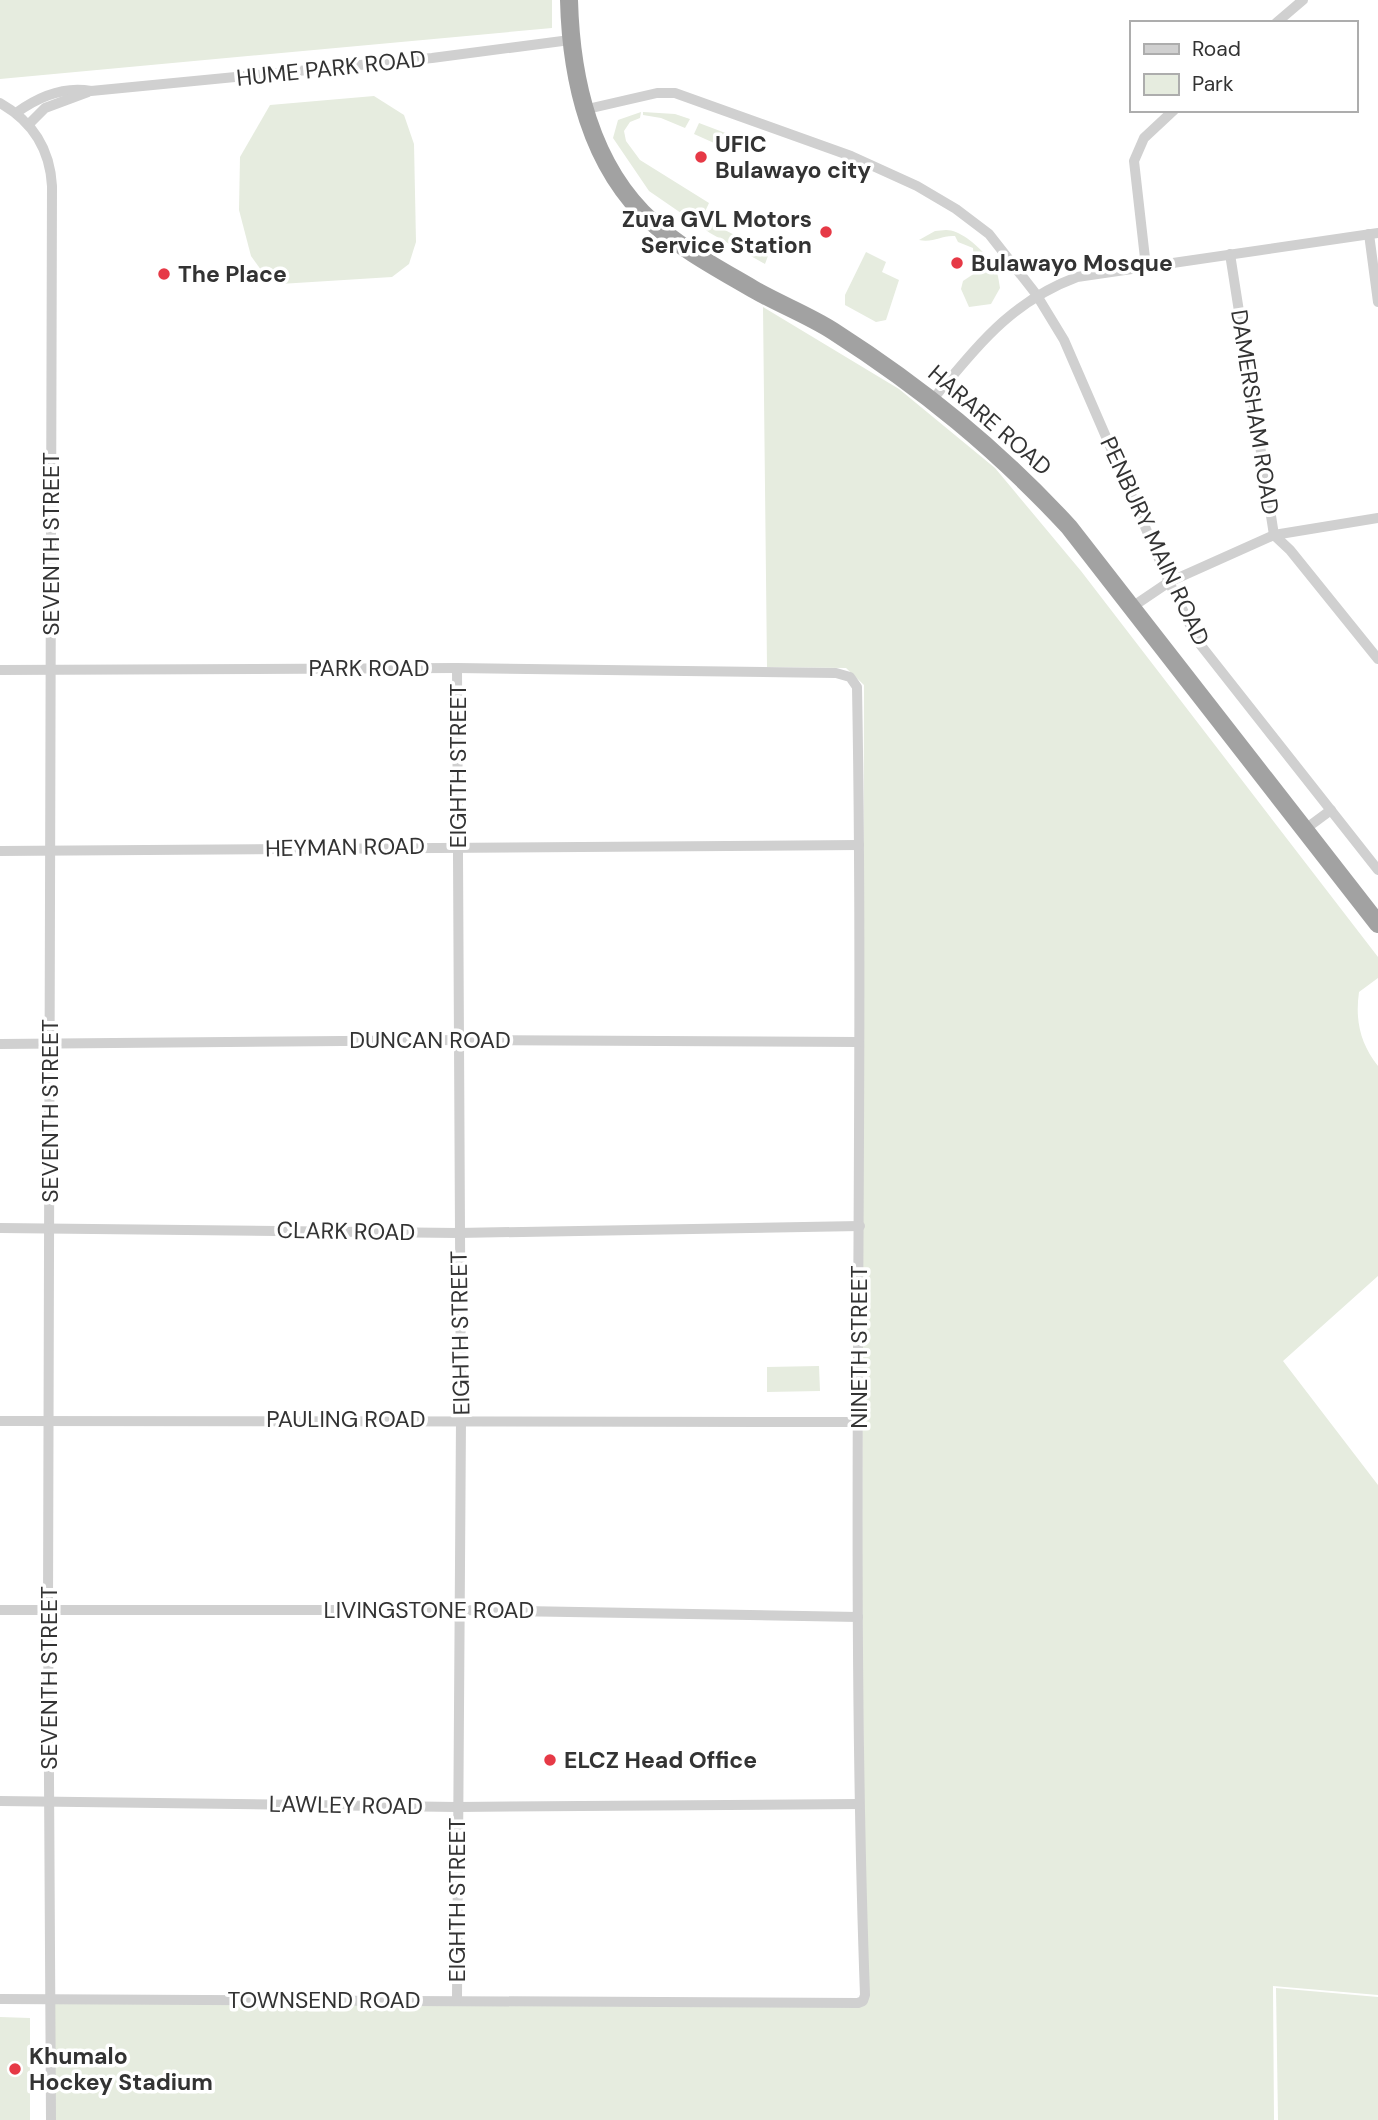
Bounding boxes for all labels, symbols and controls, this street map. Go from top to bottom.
legend [1130,21,1357,112]
text: Road [1192,35,1241,63]
street label: HUME PARK ROAD [235,43,427,93]
text: Park [1192,70,1234,98]
place label: UFIC Bulawayo city [715,129,871,185]
marker: UFIC Bulawayo city [693,149,709,165]
place label: Zuva GVL Motors Service Station [622,204,812,260]
marker: Zuva GVL Motors Service Station [818,224,834,240]
place label: Bulawayo Mosque [971,248,1173,278]
marker: Bulawayo Mosque [949,255,965,271]
place label: The Place [178,259,287,289]
marker: The Place [156,266,172,282]
street label: DAMERSHAM ROAD [1224,307,1286,517]
street label: HARARE ROAD [922,358,1058,482]
street label: PENBURY MAIN ROAD [1093,432,1217,650]
street label: SEVENTH STREET [36,452,66,636]
street label: PARK ROAD [308,653,430,683]
street label: EIGHTH STREET [443,684,473,848]
street label: HEYMAN ROAD [265,831,425,863]
street label: SEVENTH STREET [35,1019,65,1203]
street label: DUNCAN ROAD [349,1025,511,1055]
street label: CLARK ROAD [276,1215,416,1247]
street label: EIGHTH STREET [444,1250,476,1416]
street label: NINETH STREET [844,1265,874,1429]
street label: PAULING ROAD [266,1404,426,1434]
street label: SEVENTH STREET [34,1586,64,1770]
street label: LIVINGSTONE ROAD [324,1595,534,1625]
place label: ELCZ Head Office [564,1745,757,1775]
marker: ELCZ Head Office [542,1752,558,1768]
street label: LAWLEY ROAD [269,1789,423,1821]
street label: EIGHTH STREET [442,1818,472,1982]
street label: TOWNSEND ROAD [227,1985,421,2015]
place label: Khumalo Hockey Stadium [29,2041,213,2097]
marker: Khumalo Hockey Stadium [7,2061,23,2077]

